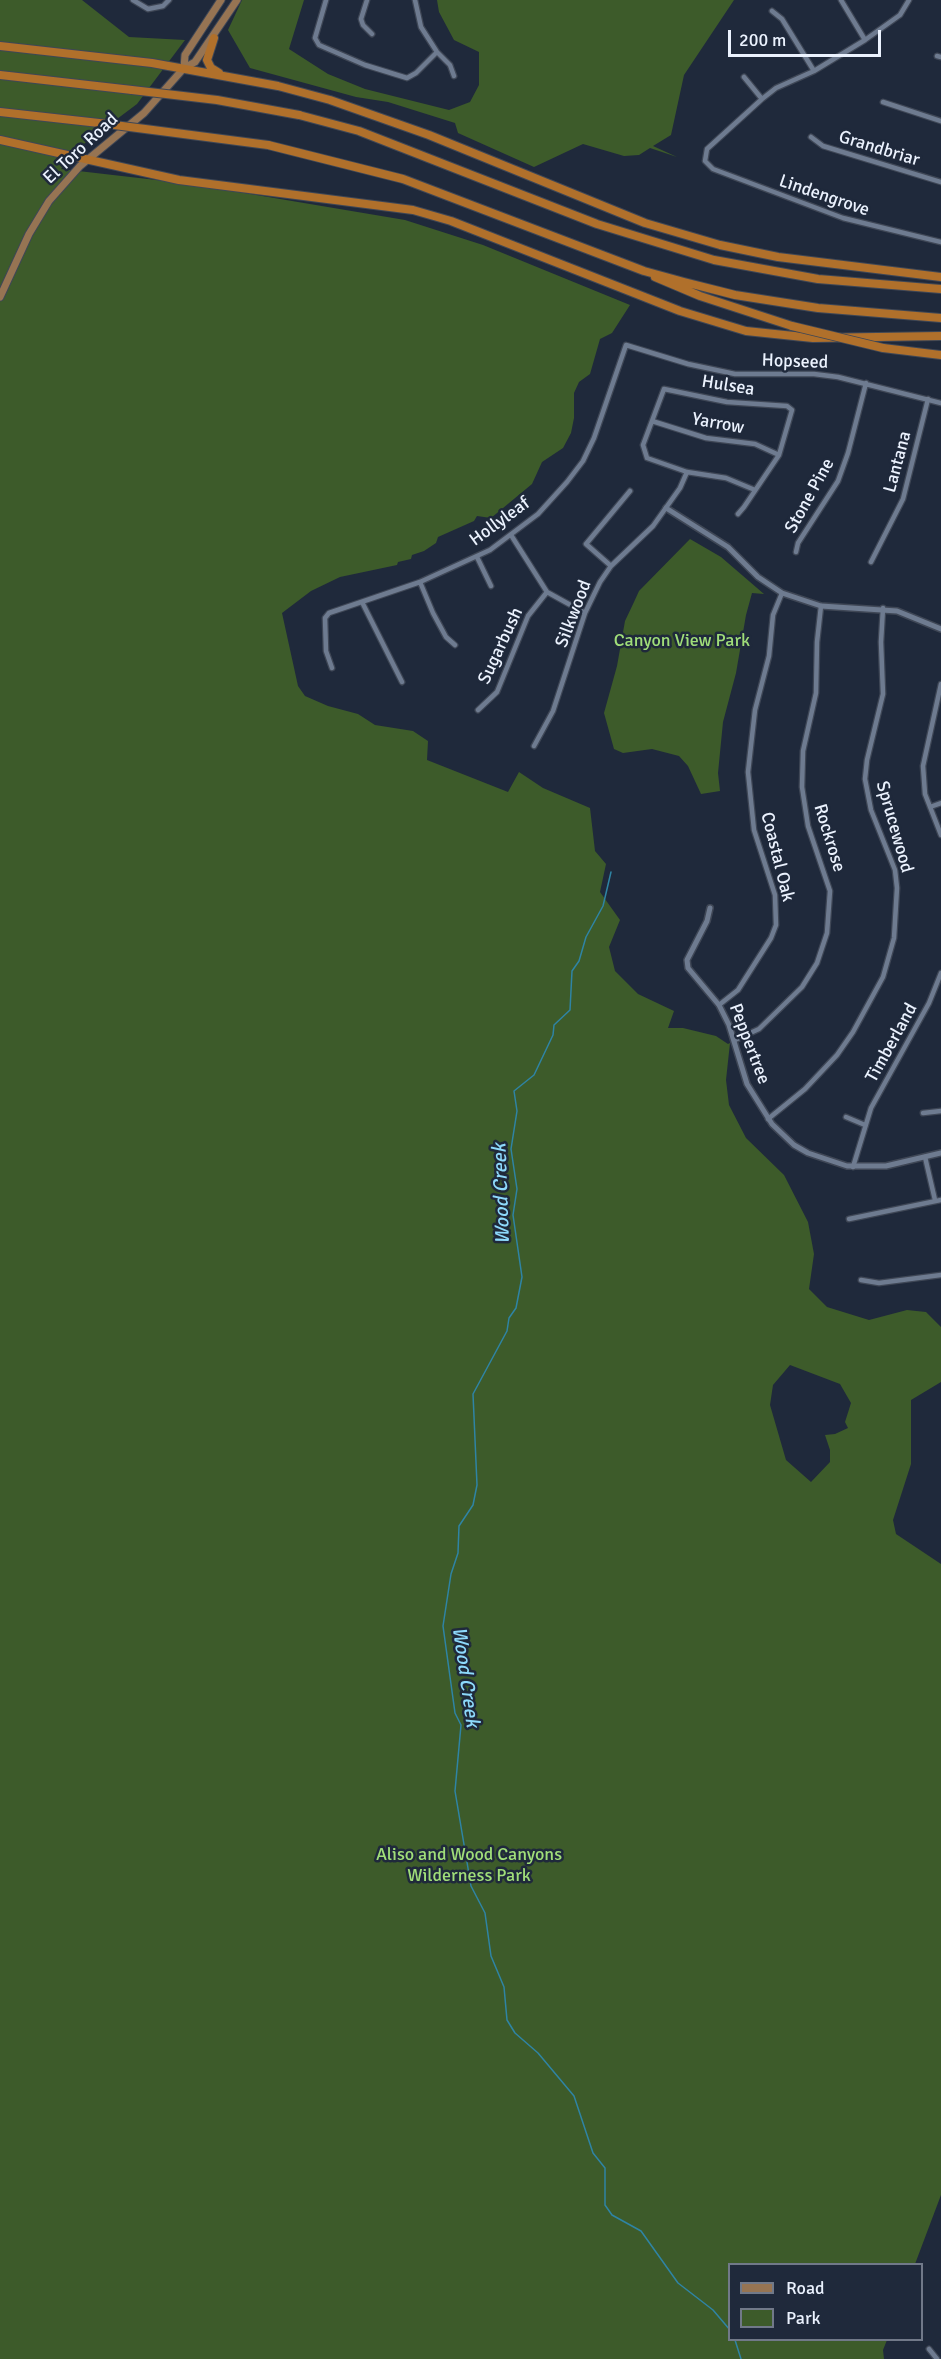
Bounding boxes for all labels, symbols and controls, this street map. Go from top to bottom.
scale bar [731,18,884,56]
text: 200 m [739,29,786,51]
street label: El Toro Road [39,109,123,189]
street label: Grandbriar [836,126,922,172]
street label: Lindengrove [776,170,872,222]
street label: Hopseed [761,350,829,374]
street label: Hulsea [700,371,756,401]
street label: Yarrow [690,409,746,439]
street label: Lantana [879,429,917,495]
street label: Stone Pine [781,455,839,537]
street label: Hollyleaf [466,493,534,551]
street label: Silkwood [551,577,597,651]
street label: Sugarbush [474,604,528,688]
park label: Canyon View Park [614,630,750,652]
street label: Sprucewood [871,779,917,875]
street label: Rockrose [808,801,850,875]
street label: Coastal Oak [755,810,799,904]
street label: Timberland [861,1000,923,1086]
street label: Peppertree [724,1001,774,1087]
water label: Wood Creek [488,1143,516,1245]
water label: Wood Creek [446,1625,484,1729]
park label: Aliso and Wood Canyons Wilderness Park [376,1844,562,1886]
legend [728,2263,923,2341]
text: Road [786,2277,825,2299]
text: Park [786,2307,821,2329]

